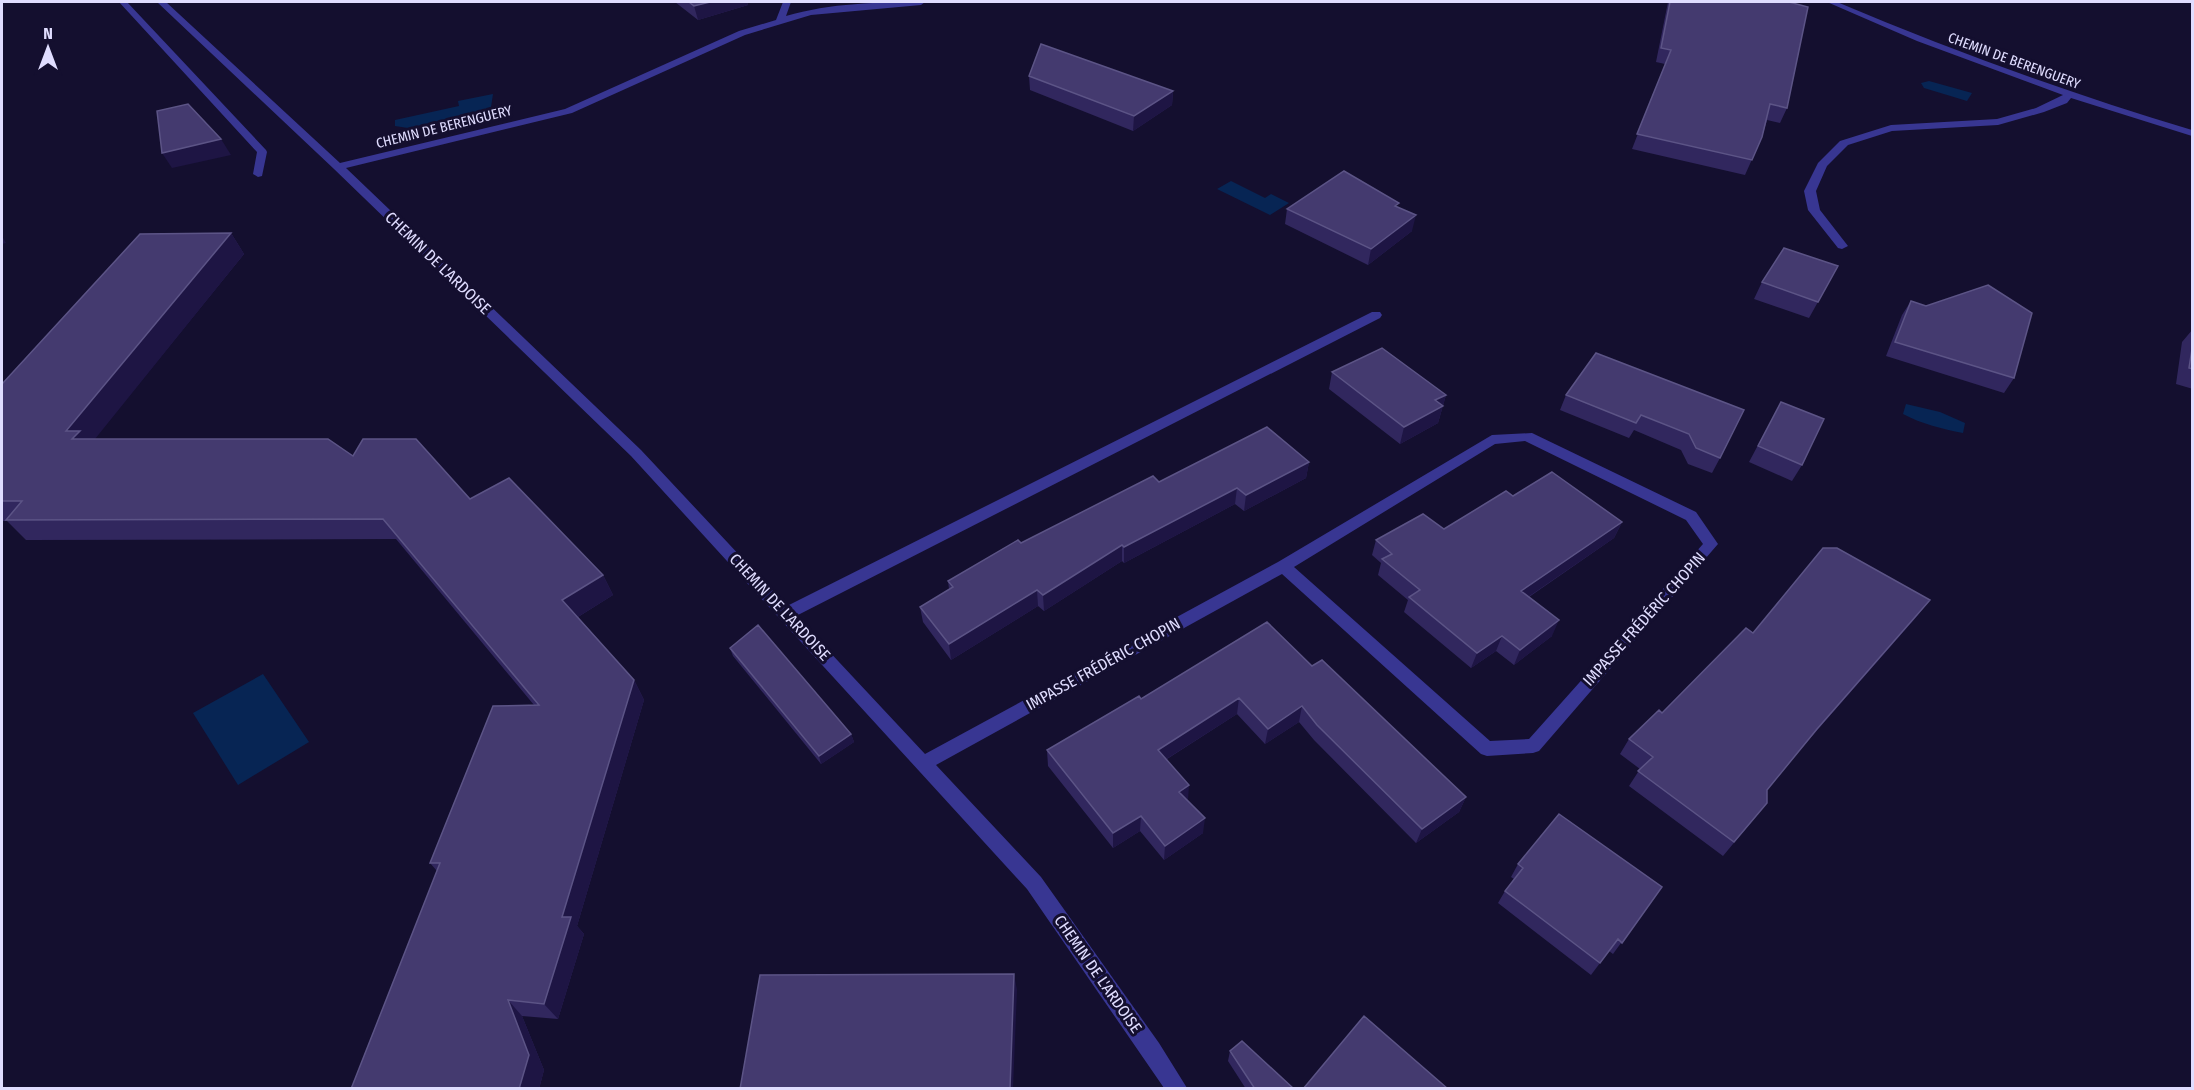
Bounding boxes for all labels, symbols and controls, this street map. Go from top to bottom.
north arrow [18,18,78,78]
text: N [43,24,53,43]
street label: CHEMIN DE BERENGUERY [1946,29,2082,93]
street label: CHEMIN DE BERENGUERY [374,102,514,152]
street label: CHEMIN DE L'ARDOISE [381,208,495,318]
street label: IMPASSE FRÉDÉRIC CHOPIN [1579,548,1709,690]
street label: CHEMIN DE L'ARDOISE [726,550,834,664]
street label: IMPASSE FRÉDÉRIC CHOPIN [1023,614,1183,714]
street label: CHEMIN DE L'ARDOISE [1050,912,1146,1036]

